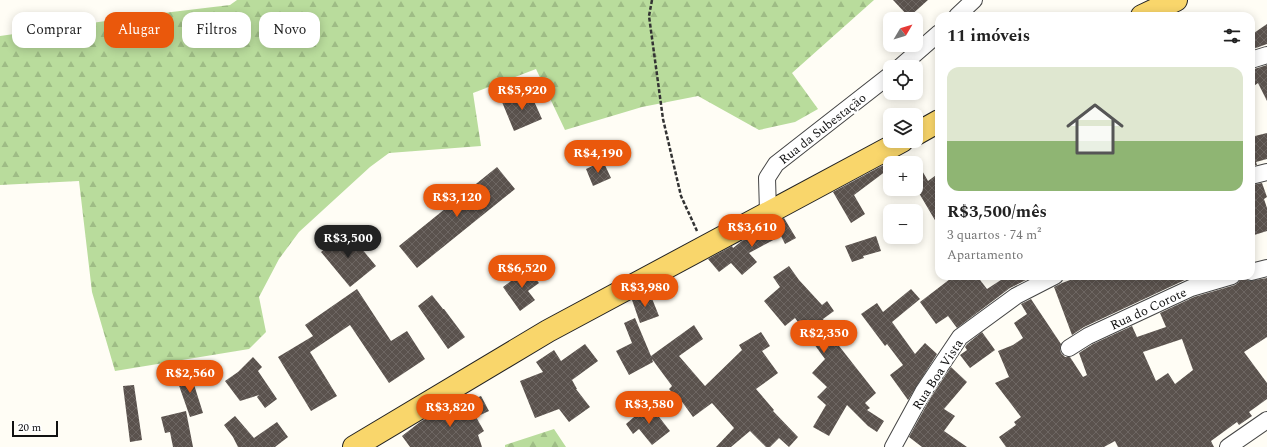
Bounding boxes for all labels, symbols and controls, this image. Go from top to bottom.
chip: Comprar [12,12,96,48]
chip: Alugar [104,12,174,48]
chip: Filtros [182,12,251,48]
chip: Novo [259,12,320,48]
north arrow [883,12,923,52]
map controls [883,12,923,244]
text: 11 imóveis [947,23,1030,49]
icon: filters [1221,25,1243,47]
button: locate [883,60,923,100]
pin: R$5,920 [485,77,559,111]
text: R$5,920 [497,80,547,100]
street label: Rua da Subestação [775,88,871,169]
icon: home [1059,93,1131,165]
button: layers [883,108,923,148]
pin: R$4,190 [561,140,635,174]
text: R$4,190 [573,143,623,163]
button: + [883,156,923,196]
pin: R$3,120 [420,184,494,218]
text: R$3,120 [432,187,482,207]
text: R$3,500/mês [947,199,1047,225]
button: − [883,204,923,244]
pin: R$3,610 [715,214,789,248]
text: R$3,610 [727,217,777,237]
pin: R$3,500 [311,225,385,259]
text: 3 quartos · 74 m² [947,225,1041,245]
text: R$3,500 [323,228,373,248]
text: Apartamento [947,245,1023,265]
pin: R$6,520 [485,255,559,289]
text: R$6,520 [497,258,547,278]
pin: R$3,980 [608,274,682,308]
text: R$3,980 [620,277,670,297]
street label: Rua do Corote [1107,282,1190,335]
pin: R$2,350 [787,320,861,354]
text: R$2,350 [799,323,849,343]
street label: Rua Boa Vista [907,335,969,414]
pin: R$2,560 [153,360,227,394]
text: R$2,560 [165,363,215,383]
pin: R$3,580 [612,391,686,425]
pin: R$3,820 [413,394,487,428]
text: R$3,580 [624,394,674,414]
text: R$3,820 [425,397,475,417]
scale bar [12,419,58,438]
text: 20 m [18,419,41,436]

